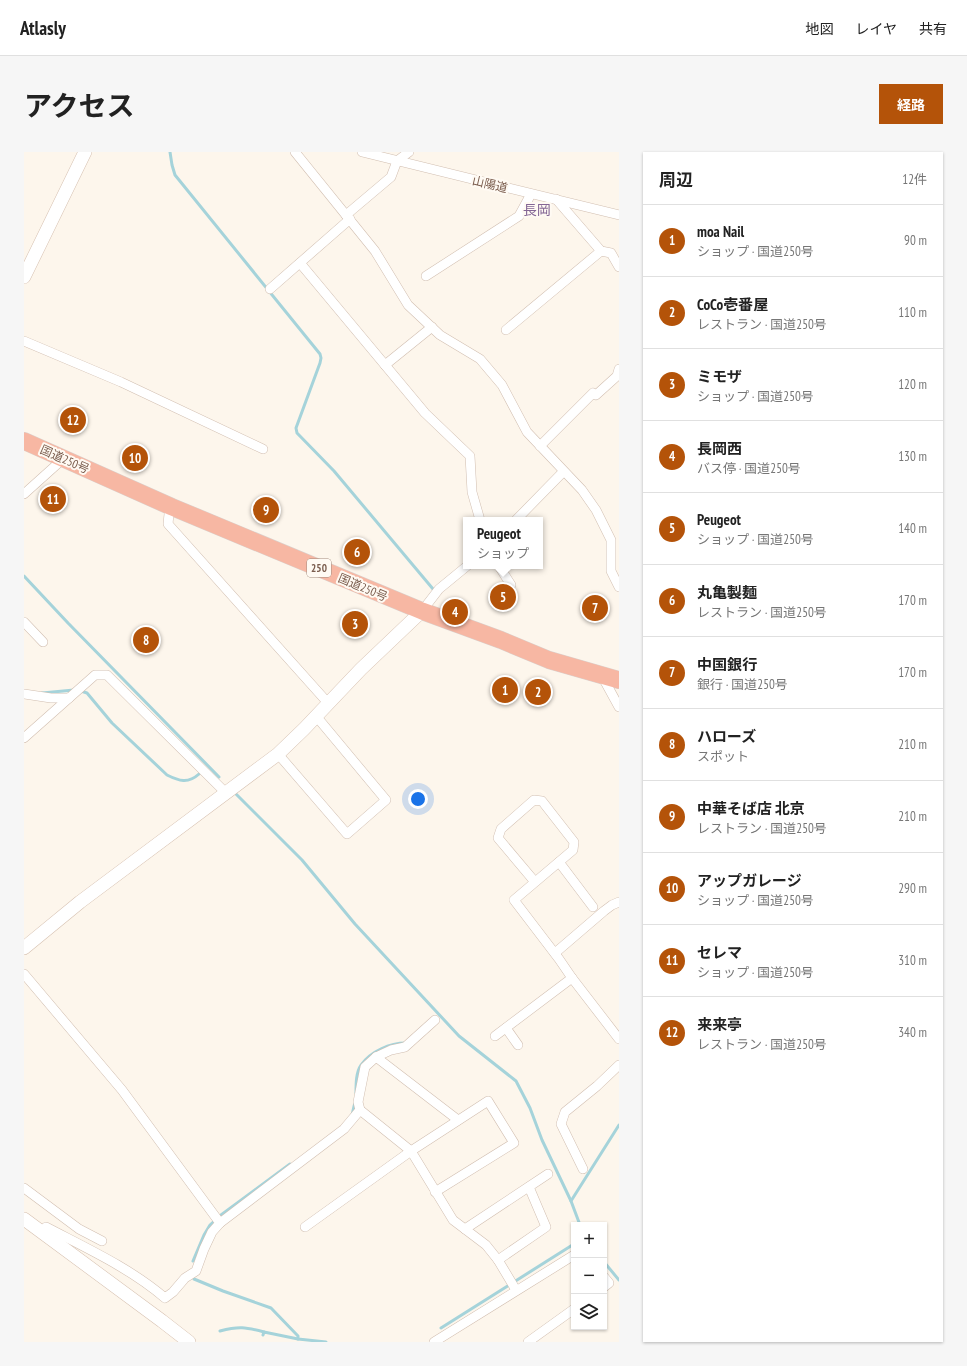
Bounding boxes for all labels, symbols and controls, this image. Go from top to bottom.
text: Atlasly [20,16,66,40]
text: 地図 [805,20,833,38]
text: レイヤ [855,20,897,38]
text: 共有 [919,20,947,38]
button: 経路 [879,84,943,124]
text: アクセス [24,87,135,124]
text: 周辺 [659,169,693,191]
text: 12件 [902,171,927,188]
street label: 山陽道 [471,173,509,195]
district label: 長岡 [523,201,551,219]
text: moa Nail [697,222,744,241]
text: 1 [669,232,675,249]
text: 90 m [904,232,927,249]
text: ショップ · 国道250号 [697,243,814,260]
text: CoCo壱番屋 [697,295,768,314]
text: 2 [669,304,675,321]
text: 110 m [898,304,927,321]
text: レストラン · 国道250号 [697,316,827,333]
text: ミモザ [697,367,742,386]
text: 3 [669,376,675,393]
text: 120 m [898,376,927,393]
text: ショップ · 国道250号 [697,388,814,405]
pin: 12 [60,405,86,435]
text: 長岡西 [697,439,742,458]
street label: 国道250号 [38,442,92,476]
pin: 10 [122,443,148,473]
text: 4 [669,448,675,465]
text: 130 m [898,448,927,465]
text: バス停 · 国道250号 [697,460,801,477]
pin: 11 [40,484,66,514]
pin: 9 [253,495,279,525]
text: Peugeot [697,510,741,529]
popup [463,517,543,569]
text: 5 [669,520,675,537]
text: 140 m [898,520,927,537]
text: Peugeot [477,524,521,543]
text: ショップ · 国道250号 [697,531,814,548]
pin: 6 [344,537,370,567]
text: ショップ [477,545,529,562]
road number: 250 [307,559,331,577]
street label: 国道250号 [336,570,390,604]
pin: 5 [490,582,516,612]
text: 丸亀製麺 [697,583,757,602]
text: 6 [669,592,675,609]
text: 170 m [898,592,927,609]
pin: 7 [582,593,608,623]
pin: 4 [442,597,468,627]
text: レストラン · 国道250号 [697,604,827,621]
pin: 3 [342,609,368,639]
pin: 8 [133,625,159,655]
text: 中国銀行 [697,655,757,674]
text: 7 [669,664,675,681]
text: 170 m [898,664,927,681]
pin: 1 [492,675,518,705]
text: 銀行 · 国道250号 [697,676,788,693]
pin: 2 [525,677,551,707]
text: ハローズ [697,727,756,746]
text: 8 [669,736,675,753]
text: 210 m [898,736,927,753]
text: スポット [697,748,749,765]
your location [408,789,428,809]
text: 中華そば店 北京 [697,799,805,818]
text: 9 [669,808,675,825]
text: 210 m [898,808,927,825]
text: レストラン · 国道250号 [697,820,827,837]
text: アップガレージ [697,871,802,890]
text: 10 [666,880,678,897]
text: 290 m [898,880,927,897]
text: ショップ · 国道250号 [697,892,814,909]
text: セレマ [697,943,742,962]
text: 11 [666,952,678,969]
text: 310 m [898,952,927,969]
text: ショップ · 国道250号 [697,964,814,981]
text: 来来亭 [697,1015,742,1034]
text: 12 [666,1024,678,1041]
text: 340 m [898,1024,927,1041]
text: レストラン · 国道250号 [697,1036,827,1053]
map controls [571,1222,607,1330]
button: + [571,1222,607,1258]
button: − [571,1258,607,1294]
button: layers [571,1294,607,1330]

